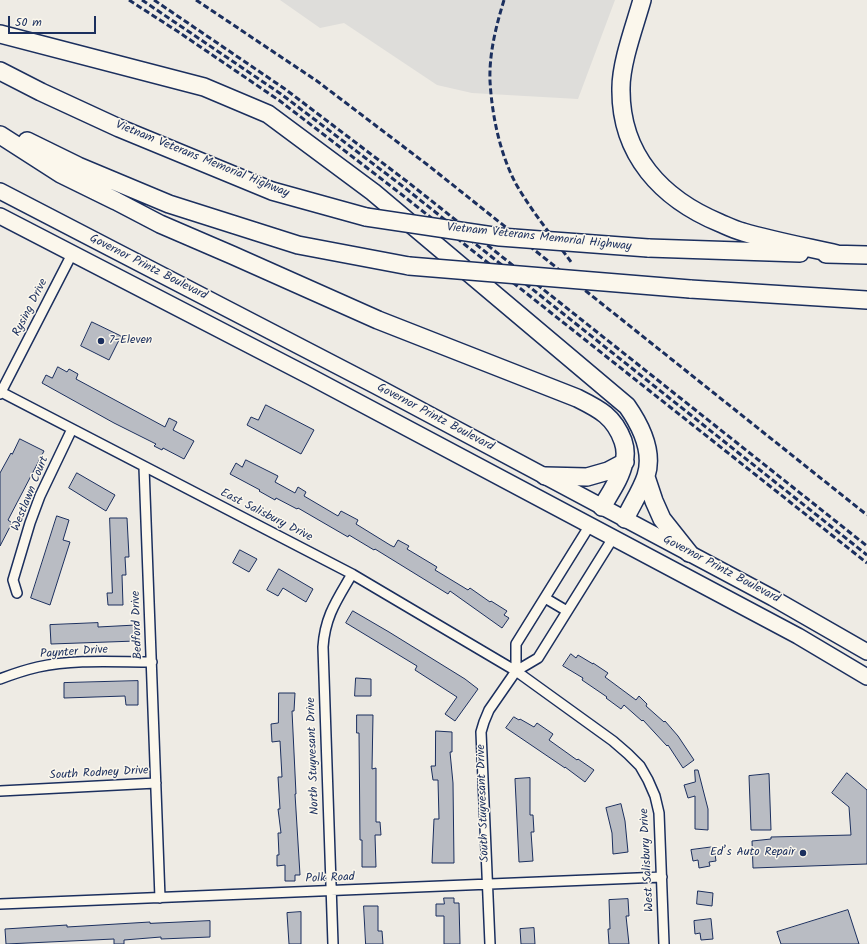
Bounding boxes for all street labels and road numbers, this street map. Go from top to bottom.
street label: Vietnam Veterans Memorial Highway [113,119,291,201]
street label: Vietnam Veterans Memorial Highway [446,221,632,255]
street label: Governor Printz Boulevard [87,232,209,304]
street label: Rysing Drive [10,277,52,339]
street label: Governor Printz Boulevard [374,381,496,455]
street label: Westlawn Court [9,454,53,534]
street label: East Salisbury Drive [217,487,315,545]
street label: Governor Printz Boulevard [660,533,782,607]
street label: Bedford Drive [130,590,146,660]
street label: Paynter Drive [40,643,108,663]
street label: North Stuyvesant Drive [305,697,323,815]
street label: South Stuyvesant Drive [475,744,493,862]
street label: South Rodney Drive [49,764,149,784]
street label: West Salisbury Drive [638,808,658,912]
street label: Polk Road [305,871,355,887]

